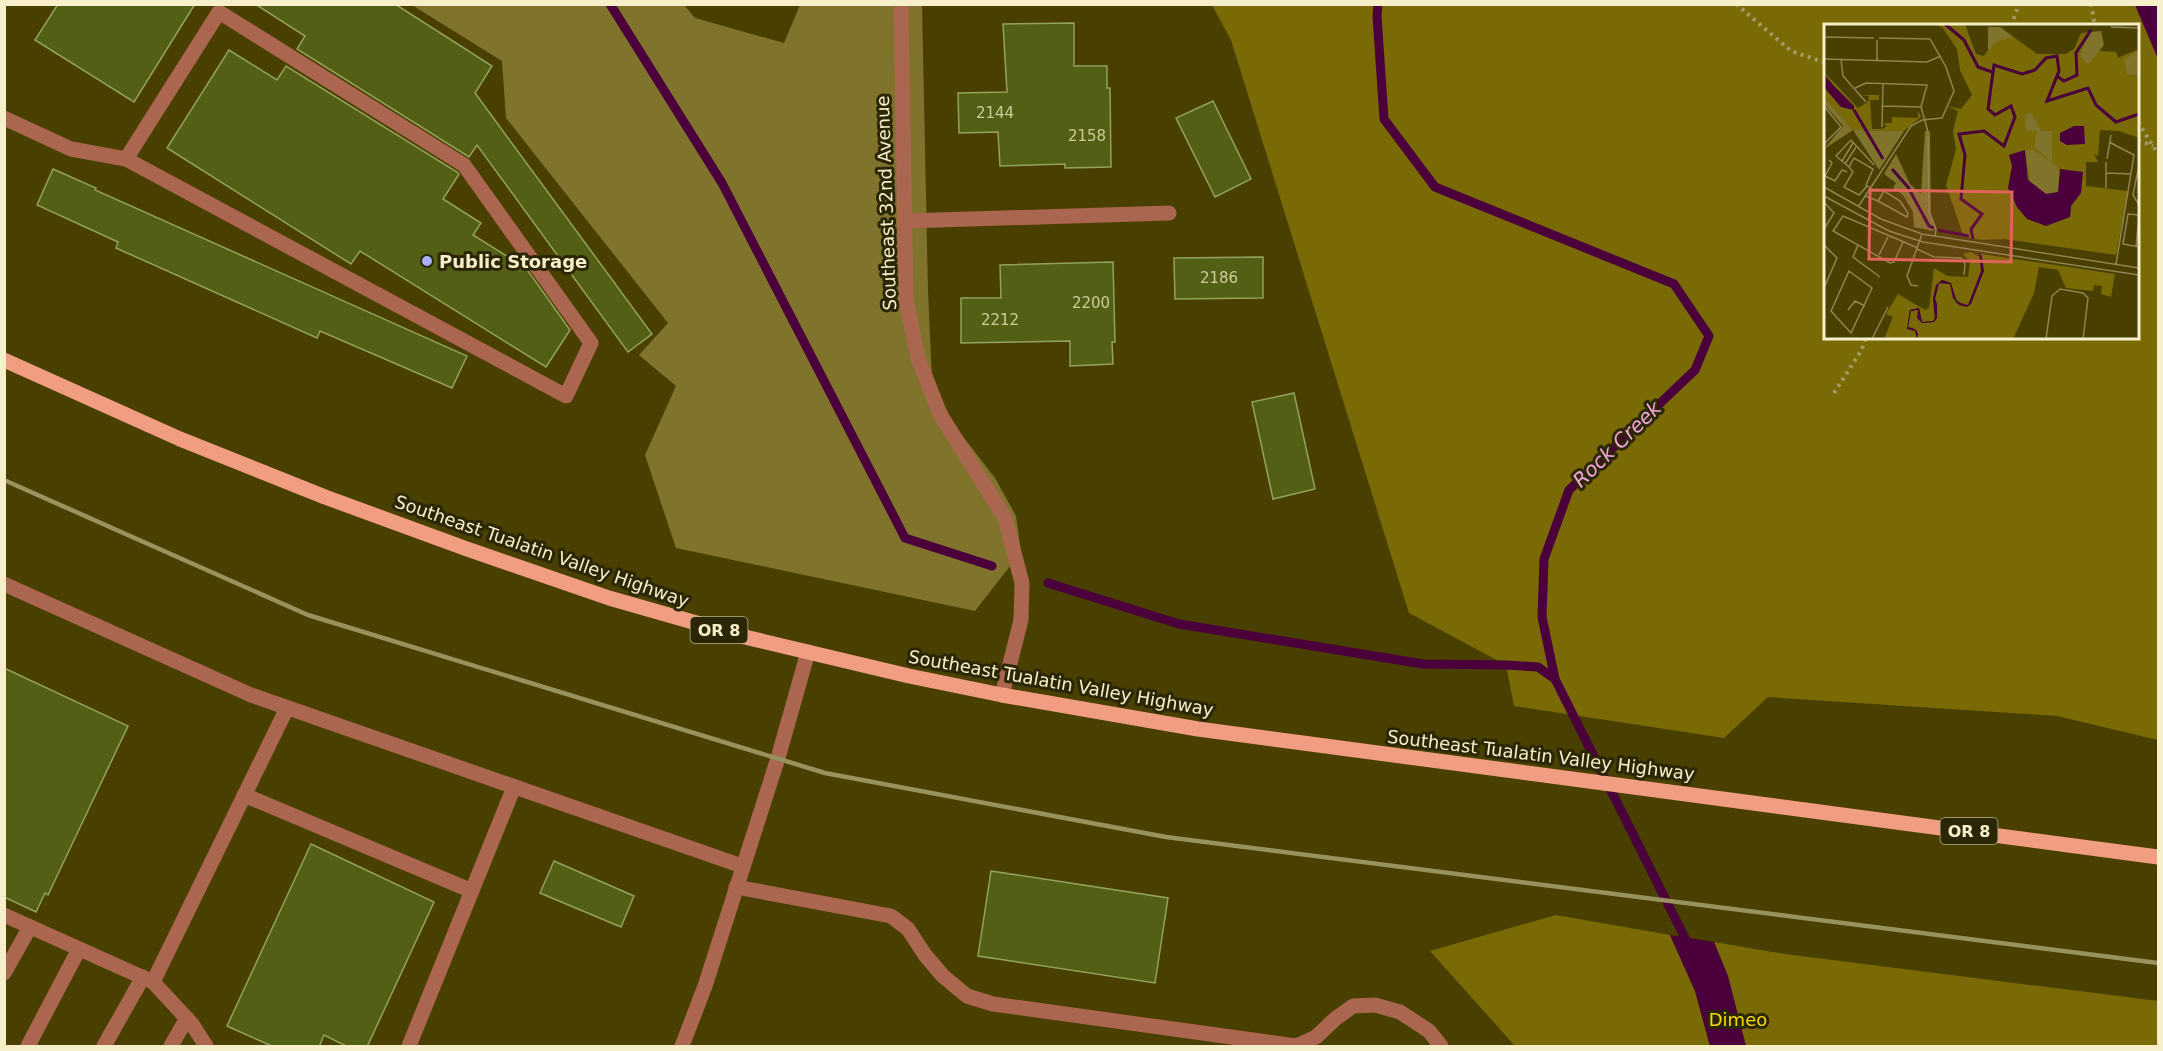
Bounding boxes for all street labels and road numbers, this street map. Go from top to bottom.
street label: Southeast 32nd Avenue [872,95,900,311]
street label: Southeast Tualatin Valley Highway [392,491,692,611]
road number: OR 8 [690,617,748,643]
street label: Southeast Tualatin Valley Highway [907,646,1216,720]
street label: Southeast Tualatin Valley Highway [1386,726,1696,784]
road number: OR 8 [1940,818,1998,844]

